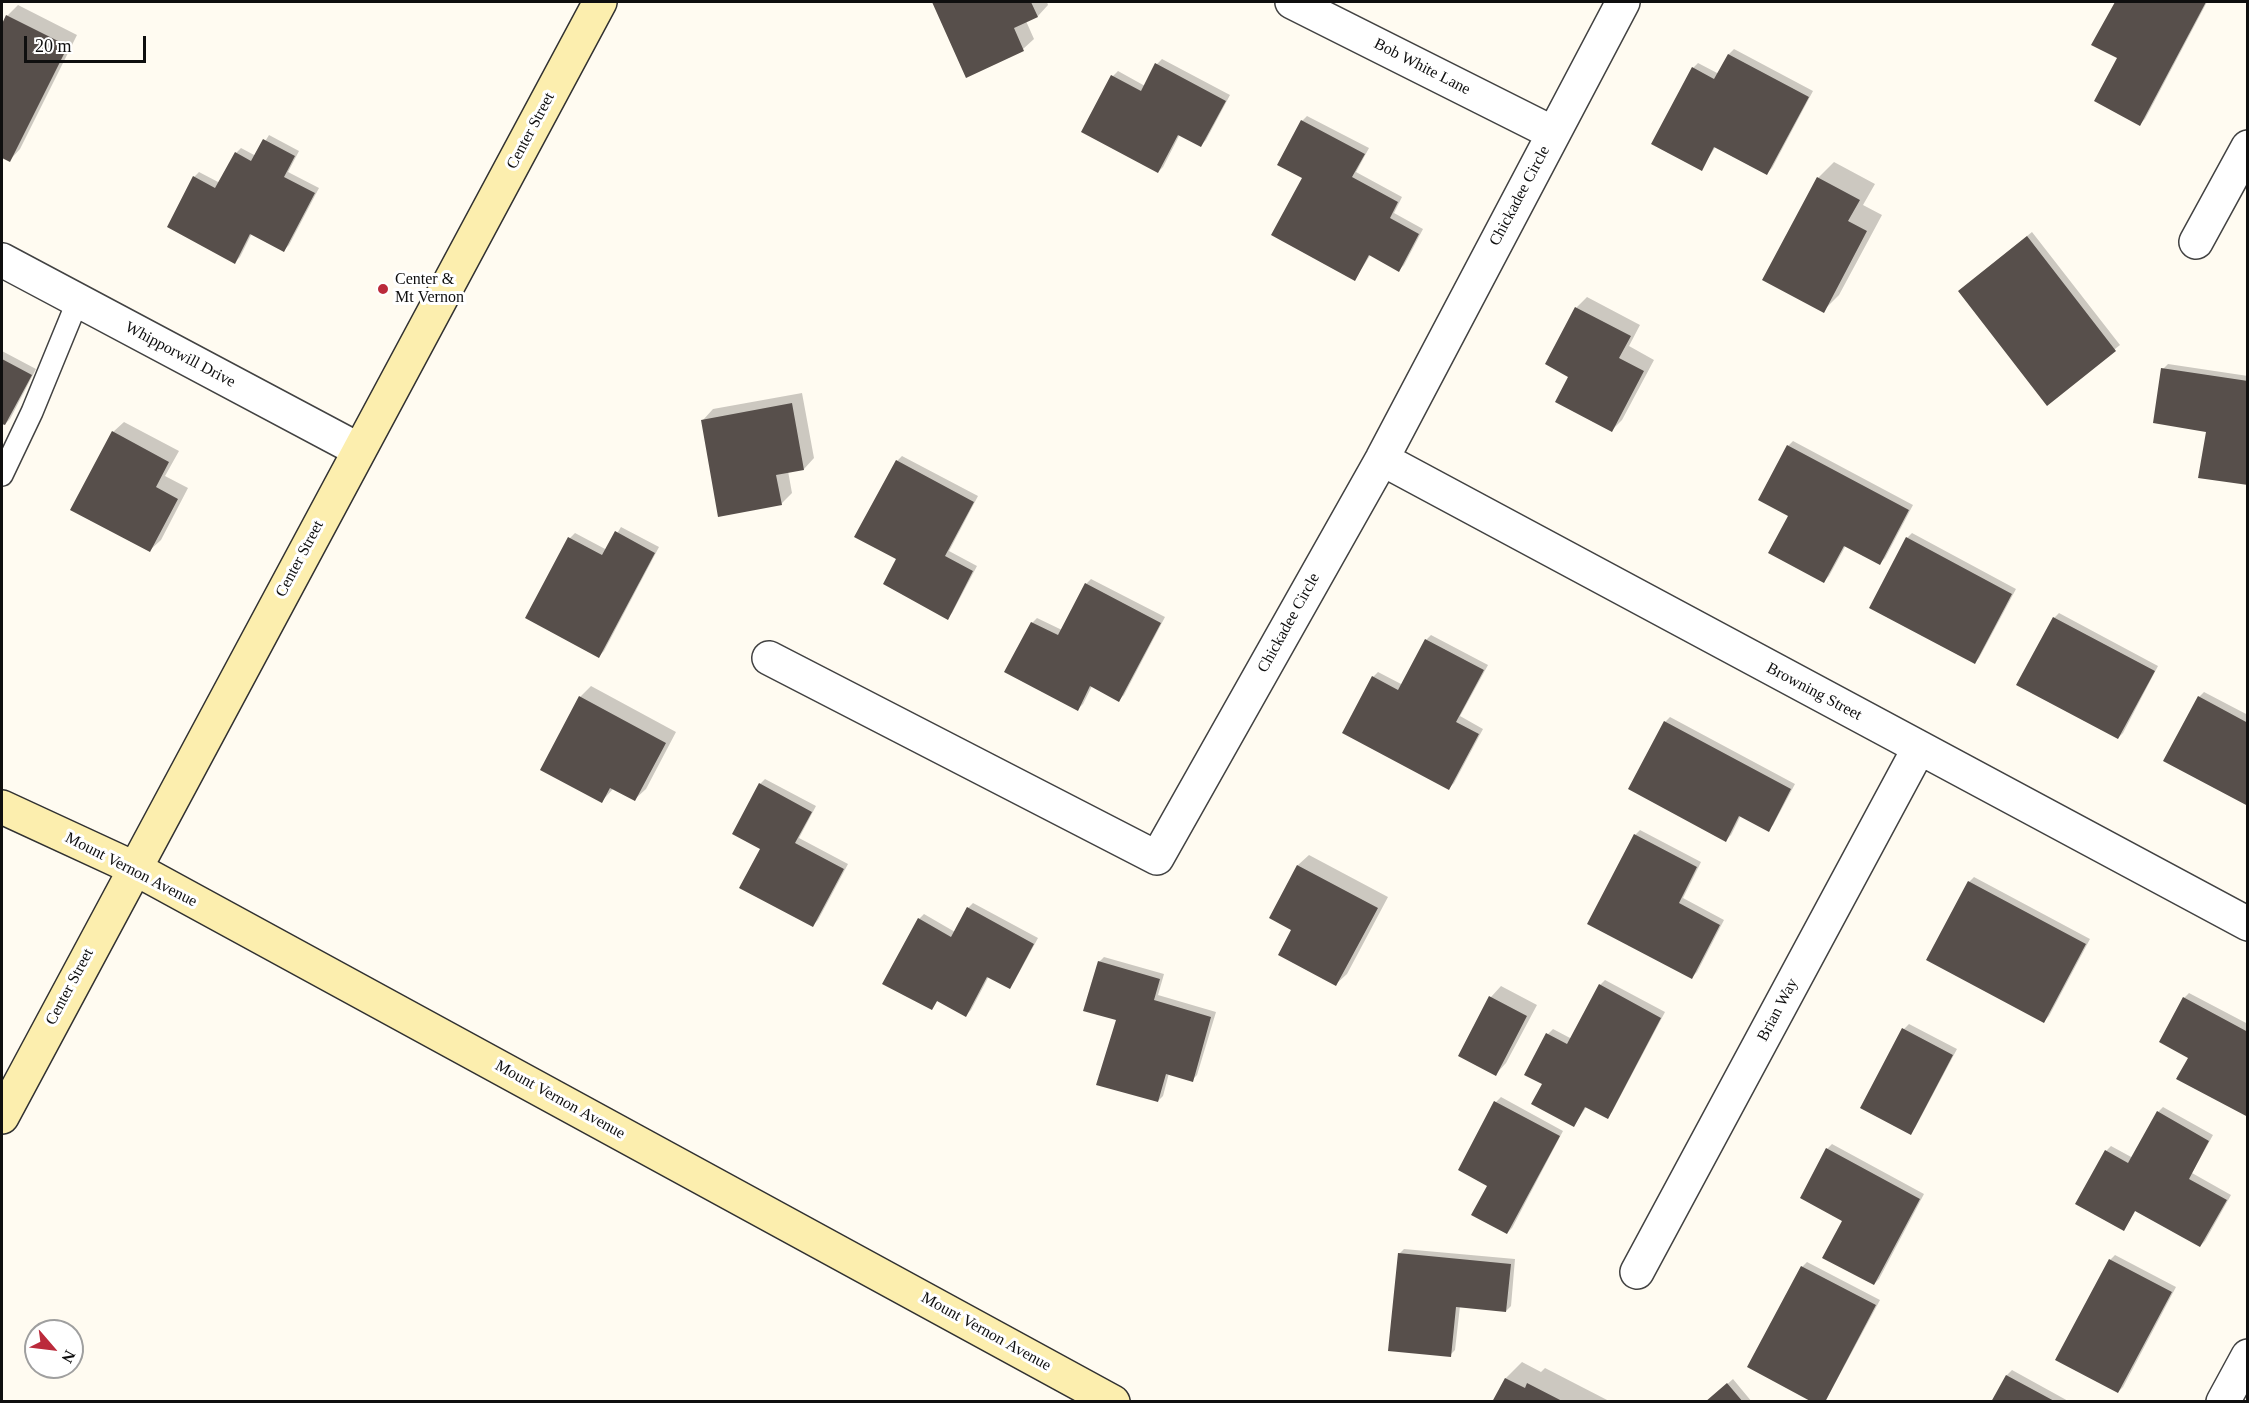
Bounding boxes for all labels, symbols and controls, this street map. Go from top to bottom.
scale bar [27,24,148,62]
street label: Bob White Lane [1371,34,1473,100]
text: 20 m [35,36,72,56]
street label: Center Street [503,89,559,173]
street label: Chickadee Circle [1486,143,1554,249]
place label: Center & Mt Vernon [395,270,464,308]
marker: Center & Mt Vernon [376,282,390,296]
street label: Whipporwill Drive [122,318,238,392]
street label: Center Street [272,517,328,601]
street label: Chickadee Circle [1254,570,1324,676]
street label: Browning Street [1763,659,1865,725]
street label: Mount Vernon Avenue [62,828,200,912]
street label: Center Street [42,945,98,1029]
street label: Brian Way [1753,975,1803,1045]
street label: Mount Vernon Avenue [492,1056,628,1144]
street label: Mount Vernon Avenue [918,1288,1054,1376]
north arrow [24,1319,84,1379]
text: N [58,1348,79,1366]

